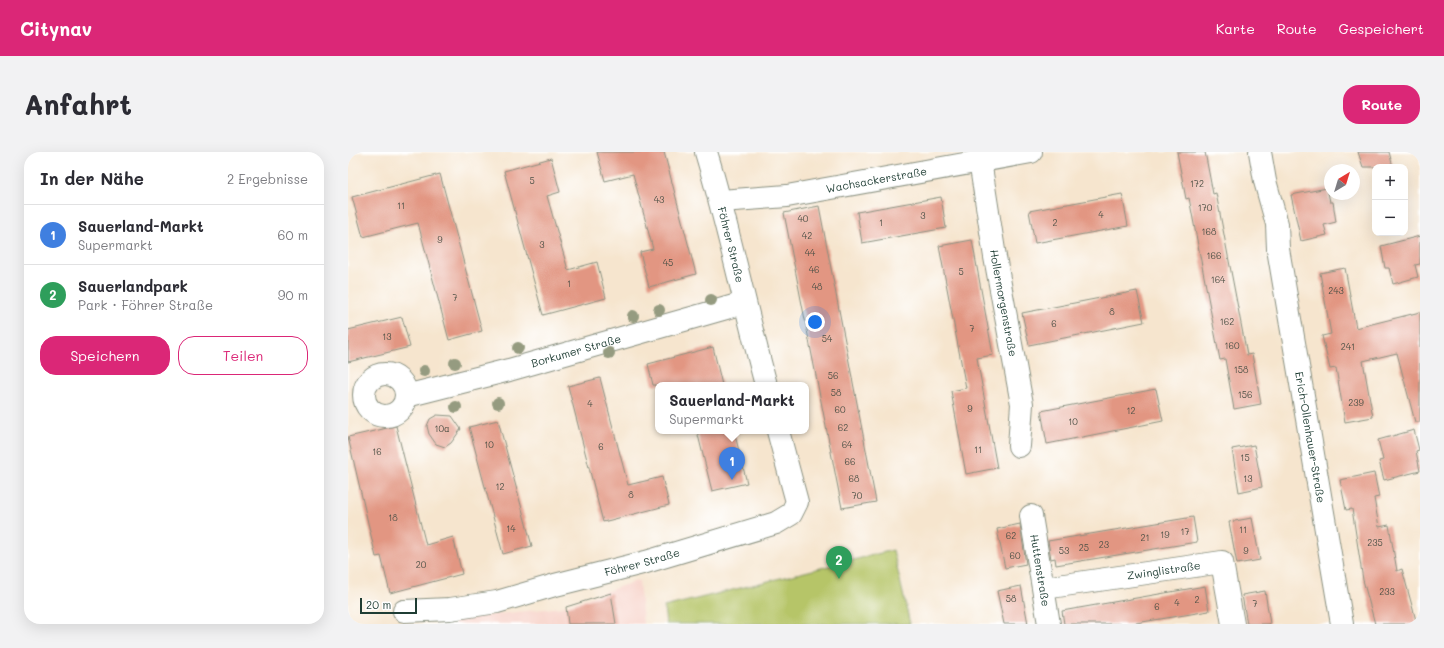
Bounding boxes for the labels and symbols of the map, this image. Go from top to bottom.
street label: Wachsackerstraße [825,163,928,196]
north arrow [1324,164,1360,200]
house number: 5 [529,175,535,186]
house number: 172 [1190,178,1204,189]
house number: 43 [654,194,664,205]
house number: 11 [397,200,405,211]
house number: 170 [1198,202,1213,213]
street label: Föhrer Straße [715,205,748,284]
house number: 4 [1098,209,1104,220]
house number: 3 [920,210,926,221]
house number: 40 [798,213,809,224]
house number: 1 [879,217,883,228]
house number: 2 [1052,217,1058,228]
house number: 168 [1202,226,1217,237]
house number: 42 [802,230,812,241]
house number: 9 [437,234,443,245]
house number: 3 [539,239,545,250]
house number: 44 [805,247,816,258]
street label: Hollermorgenstraße [987,248,1021,358]
house number: 166 [1207,250,1221,261]
house number: 45 [663,257,673,268]
house number: 46 [809,264,819,275]
house number: 5 [958,266,964,277]
house number: 164 [1211,274,1226,285]
house number: 1 [567,278,571,289]
house number: 48 [812,281,823,292]
house number: 243 [1328,285,1344,296]
house number: 7 [452,292,458,303]
house number: 8 [1109,306,1115,317]
your location [805,312,825,332]
house number: 162 [1220,316,1234,327]
house number: 6 [1051,318,1057,329]
house number: 7 [969,323,975,334]
street label: Borkumer Straße [529,330,623,370]
house number: 13 [382,331,392,342]
house number: 54 [822,333,833,344]
house number: 160 [1224,340,1240,351]
house number: 241 [1341,341,1355,352]
house number: 158 [1234,364,1249,375]
house number: 56 [828,370,838,381]
street label: Erich-Ollenhauer-Straße [1292,370,1329,504]
house number: 58 [831,387,842,398]
house number: 156 [1238,389,1252,400]
house number: 239 [1348,397,1364,408]
house number: 4 [587,398,593,409]
house number: 9 [967,403,973,414]
house number: 60 [835,404,846,415]
house number: 12 [1126,405,1136,416]
house number: 10 [1068,416,1078,427]
house number: 62 [838,422,848,433]
house number: 10a [434,423,450,434]
house number: 10 [484,439,494,450]
house number: 64 [842,439,853,450]
house number: 6 [598,441,604,452]
house number: 11 [974,444,982,455]
house number: 16 [372,446,382,457]
pin: 1 [719,447,745,480]
house number: 15 [1240,452,1250,463]
house number: 66 [845,456,855,467]
house number: 68 [849,473,860,484]
house number: 13 [1243,473,1253,484]
house number: 12 [495,481,505,492]
house number: 8 [628,489,634,500]
house number: 70 [852,490,863,501]
house number: 18 [388,512,398,523]
house number: 14 [506,523,516,534]
house number: 11 [1239,524,1247,535]
house number: 17 [1180,526,1190,537]
house number: 19 [1160,529,1170,540]
house number: 62 [1006,530,1016,541]
house number: 21 [1140,532,1150,543]
street label: Huttenstraße [1027,533,1054,608]
house number: 235 [1367,537,1383,548]
house number: 23 [1099,539,1109,550]
house number: 25 [1079,542,1089,553]
street label: Föhrer Straße [603,544,682,579]
house number: 53 [1059,545,1069,556]
house number: 9 [1243,545,1249,556]
pin: 2 [826,546,852,579]
house number: 60 [1010,550,1021,561]
street label: Zwinglistraße [1126,557,1202,583]
house number: 20 [416,559,427,570]
house number: 233 [1379,586,1395,597]
house number: 58 [1006,593,1017,604]
house number: 2 [1194,594,1200,605]
scale bar [360,596,417,615]
house number: 4 [1174,597,1180,608]
house number: 7 [1252,598,1258,609]
house number: 6 [1154,601,1160,612]

